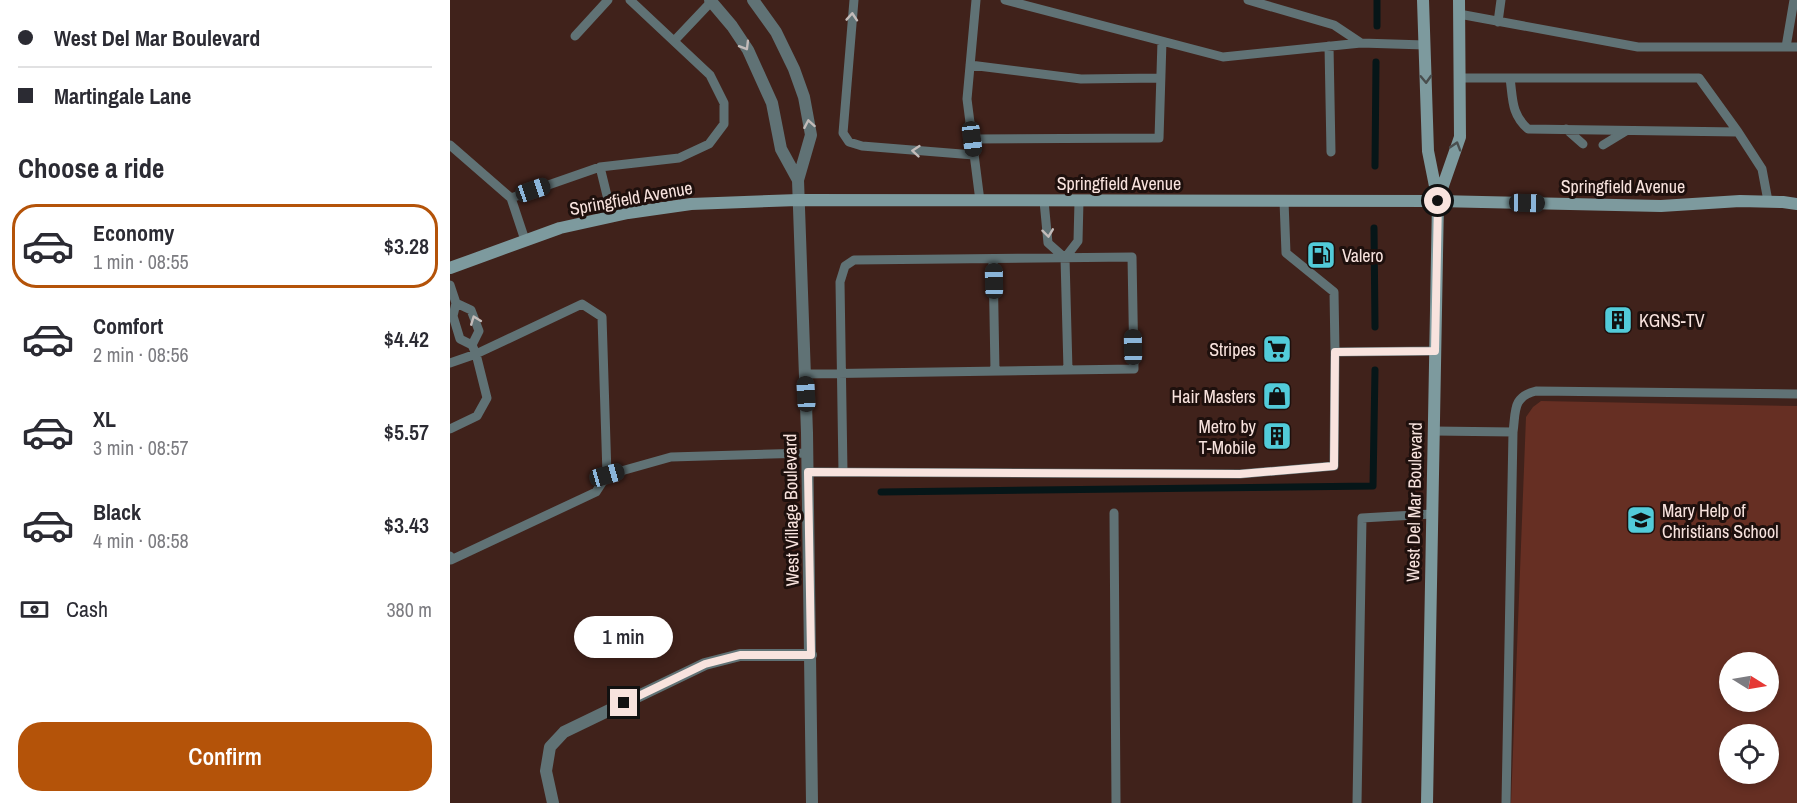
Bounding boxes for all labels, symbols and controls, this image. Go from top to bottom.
one-way arrow [846,12,859,21]
text: West Del Mar Boulevard [54,23,260,53]
one-way arrow [738,40,749,50]
one-way arrow [1420,75,1432,84]
text: Martingale Lane [54,81,191,111]
one-way arrow [803,119,816,129]
car [961,120,983,158]
one-way arrow [1449,141,1462,152]
one-way arrow [911,145,920,158]
text: Choose a ride [18,150,164,186]
street label: Springfield Avenue [1057,171,1181,196]
street label: Springfield Avenue [1561,174,1685,199]
street label: Springfield Avenue [568,175,694,221]
car [513,176,553,204]
route start [1424,187,1451,214]
car [1509,194,1545,212]
text: Economy [93,218,174,248]
icon: car [21,219,75,273]
one-way arrow [1041,228,1053,238]
text: $3.28 [384,231,429,261]
fuel station icon: Valero [1305,239,1337,271]
place label: Valero [1342,243,1384,268]
text: 1 min · 08:55 [93,248,189,275]
car [985,263,1003,299]
building icon: KGNS-TV [1602,304,1634,336]
place label: KGNS-TV [1639,308,1705,333]
text: Comfort [93,311,163,341]
icon: car [21,312,75,366]
one-way arrow [470,315,482,326]
text: $4.42 [384,324,429,354]
car [1124,329,1142,365]
supermarket icon: Stripes [1261,333,1293,365]
place label: Stripes [1209,337,1256,362]
text: 2 min · 08:56 [93,341,189,368]
car [796,376,816,412]
shop icon: Hair Masters [1261,380,1293,412]
place label: Hair Masters [1172,384,1256,409]
text: XL [93,404,116,434]
icon: car [21,405,75,459]
place label: Metro by T-Mobile [1199,414,1257,460]
text: $5.57 [384,417,429,447]
building icon: Metro by T-Mobile [1261,420,1293,452]
street label: West Del Mar Boulevard [1400,422,1428,582]
street label: West Village Boulevard [777,433,805,587]
text: 3 min · 08:57 [93,434,189,461]
car [587,461,627,489]
text: Black [93,497,141,527]
icon: car [21,498,75,552]
place label: Mary Help of Christians School [1662,498,1779,544]
school or university icon: Mary Help of Christians School [1625,504,1657,536]
text: $3.43 [384,510,429,540]
text: 4 min · 08:58 [93,527,189,554]
icon: cash [18,593,51,626]
text: Cash [66,594,108,624]
text: 380 m [386,596,432,623]
callout: 1 min [574,616,674,658]
text: 1 min [602,623,645,650]
north arrow [1719,652,1779,712]
map controls [1719,652,1779,784]
route end [610,689,637,716]
button: Confirm [18,722,432,791]
button: locate [1719,724,1779,784]

